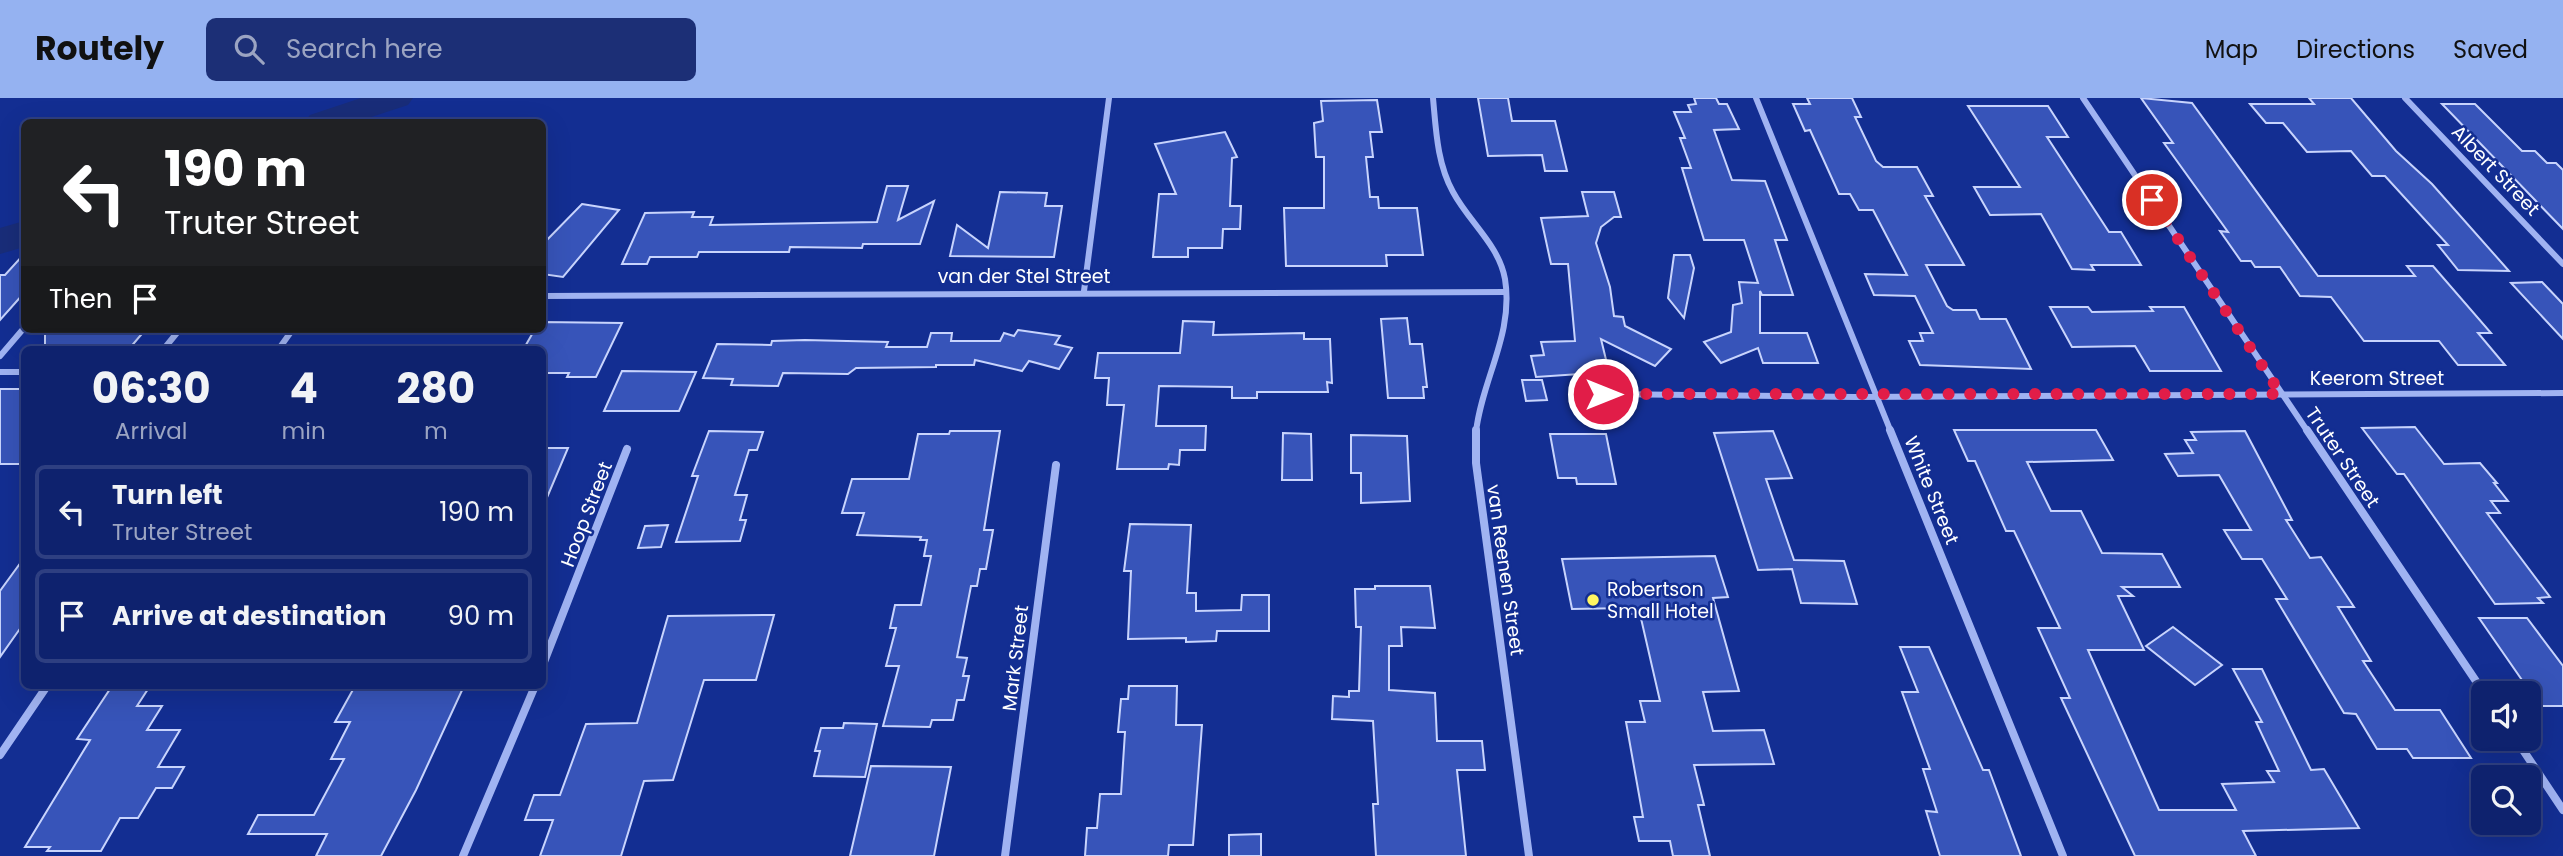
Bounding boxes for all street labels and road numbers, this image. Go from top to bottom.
street label: Albert Street [2445,119,2546,222]
street label: van der Stel Street [938,263,1110,290]
street label: Keerom Street [2310,365,2444,392]
street label: Truter Street [2299,402,2386,513]
street label: White Street [1898,432,1966,549]
street label: Hoop Street [554,457,619,571]
street label: van Reenen Street [1480,483,1531,658]
street label: Mark Street [996,603,1035,713]

